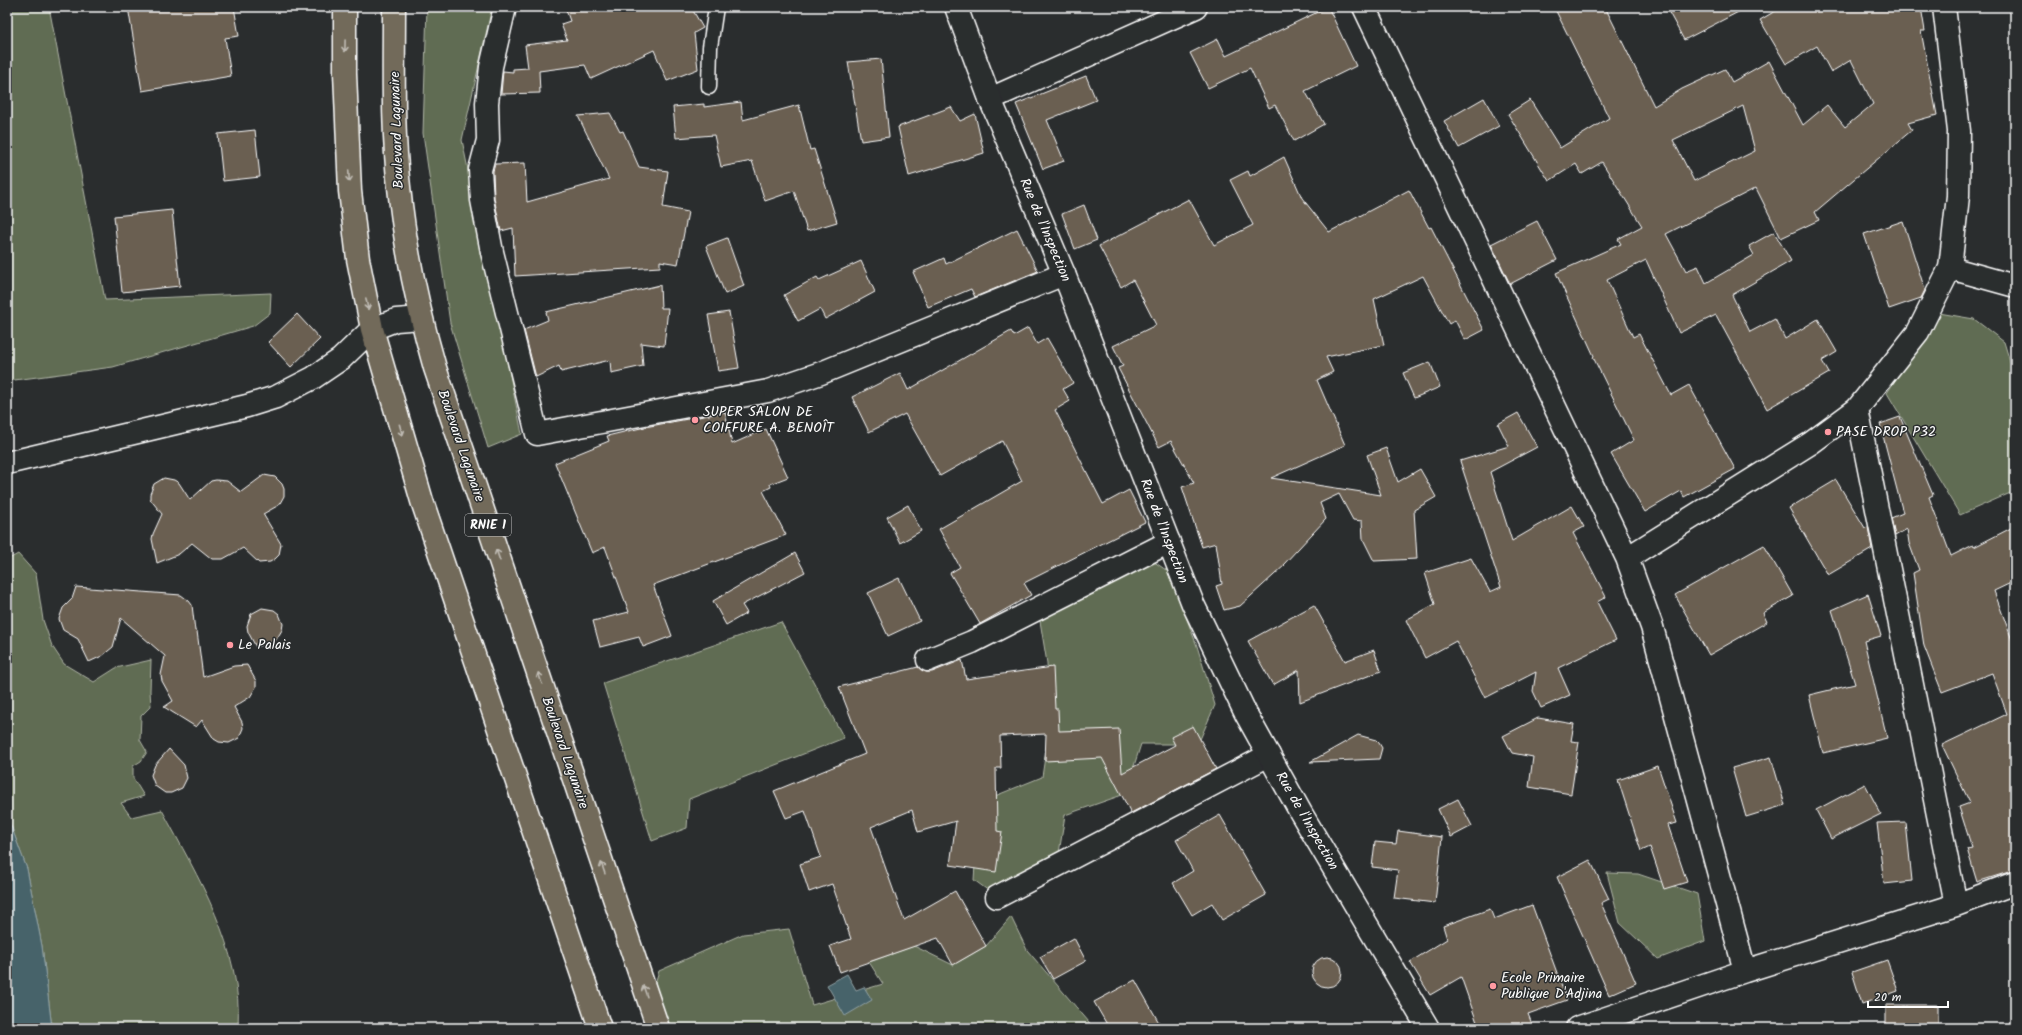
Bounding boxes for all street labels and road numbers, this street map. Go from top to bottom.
street label: Boulevard Lagunaire [384,70,410,189]
street label: Rue de l'Inspection [1013,175,1077,285]
street label: Boulevard Lagunaire [432,387,491,506]
street label: Rue de l'Inspection [1134,475,1194,587]
road number: RNIE 1 [465,514,511,536]
street label: Boulevard Lagunaire [536,694,595,813]
street label: Rue de l'Inspection [1270,768,1344,874]

